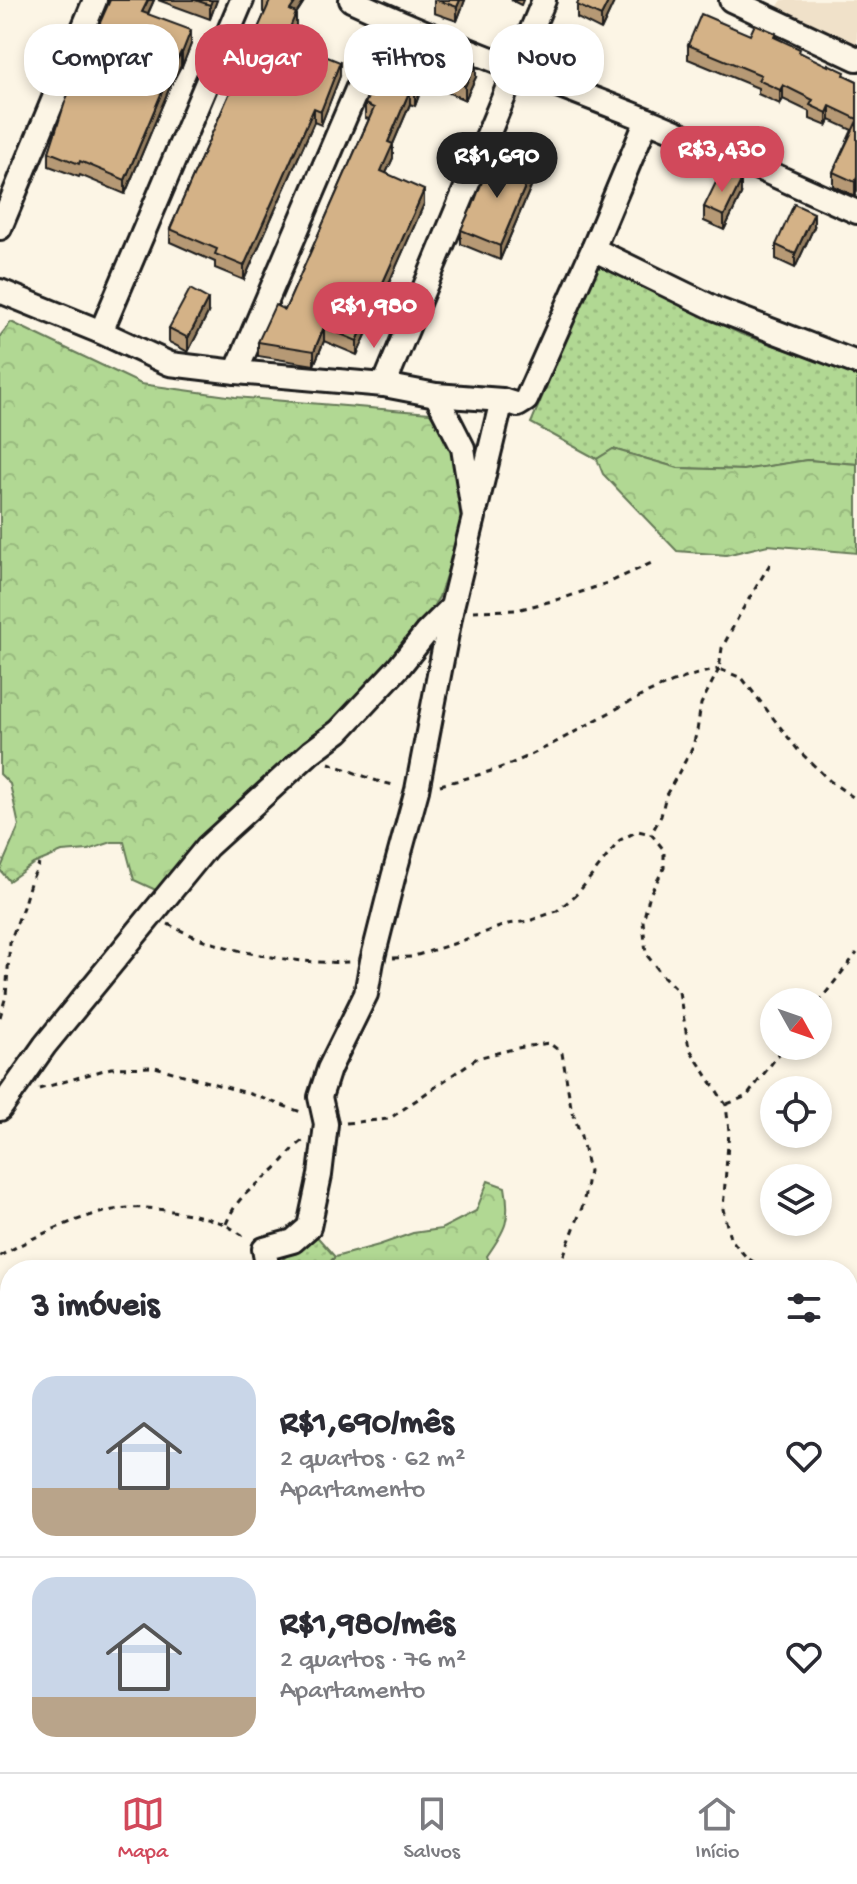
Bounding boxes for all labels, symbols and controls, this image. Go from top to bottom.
chip: Comprar [24,24,179,96]
chip: Alugar [195,24,328,96]
chip: Filtros [344,24,473,96]
chip: Novo [489,24,604,96]
pin: R$3,430 [648,126,796,194]
pin: R$1,690 [423,132,571,200]
text: R$3,430 [678,136,766,167]
text: R$1,690 [455,142,539,173]
pin: R$1,980 [300,282,448,350]
text: R$1,980 [331,292,417,323]
north arrow [760,988,832,1060]
map controls [760,988,832,1236]
button: locate [760,1076,832,1148]
button: layers [760,1164,832,1236]
icon: filters [782,1286,826,1330]
text: 3 imóveis [32,1288,159,1328]
text: R$1,690/mês [280,1405,453,1445]
icon: home [96,1408,192,1504]
icon: heart [782,1434,826,1478]
text: 2 quartos · 62 m² [280,1445,465,1476]
text: Apartamento [280,1476,425,1507]
text: R$1,980/mês [280,1606,455,1646]
icon: home [96,1609,192,1705]
icon: heart [782,1635,826,1679]
text: 2 quartos · 76 m² [280,1646,466,1677]
text: Apartamento [280,1677,425,1708]
tab: Mapa [118,1792,168,1866]
tab: Salvos [403,1792,460,1866]
tab: Início [695,1792,739,1866]

